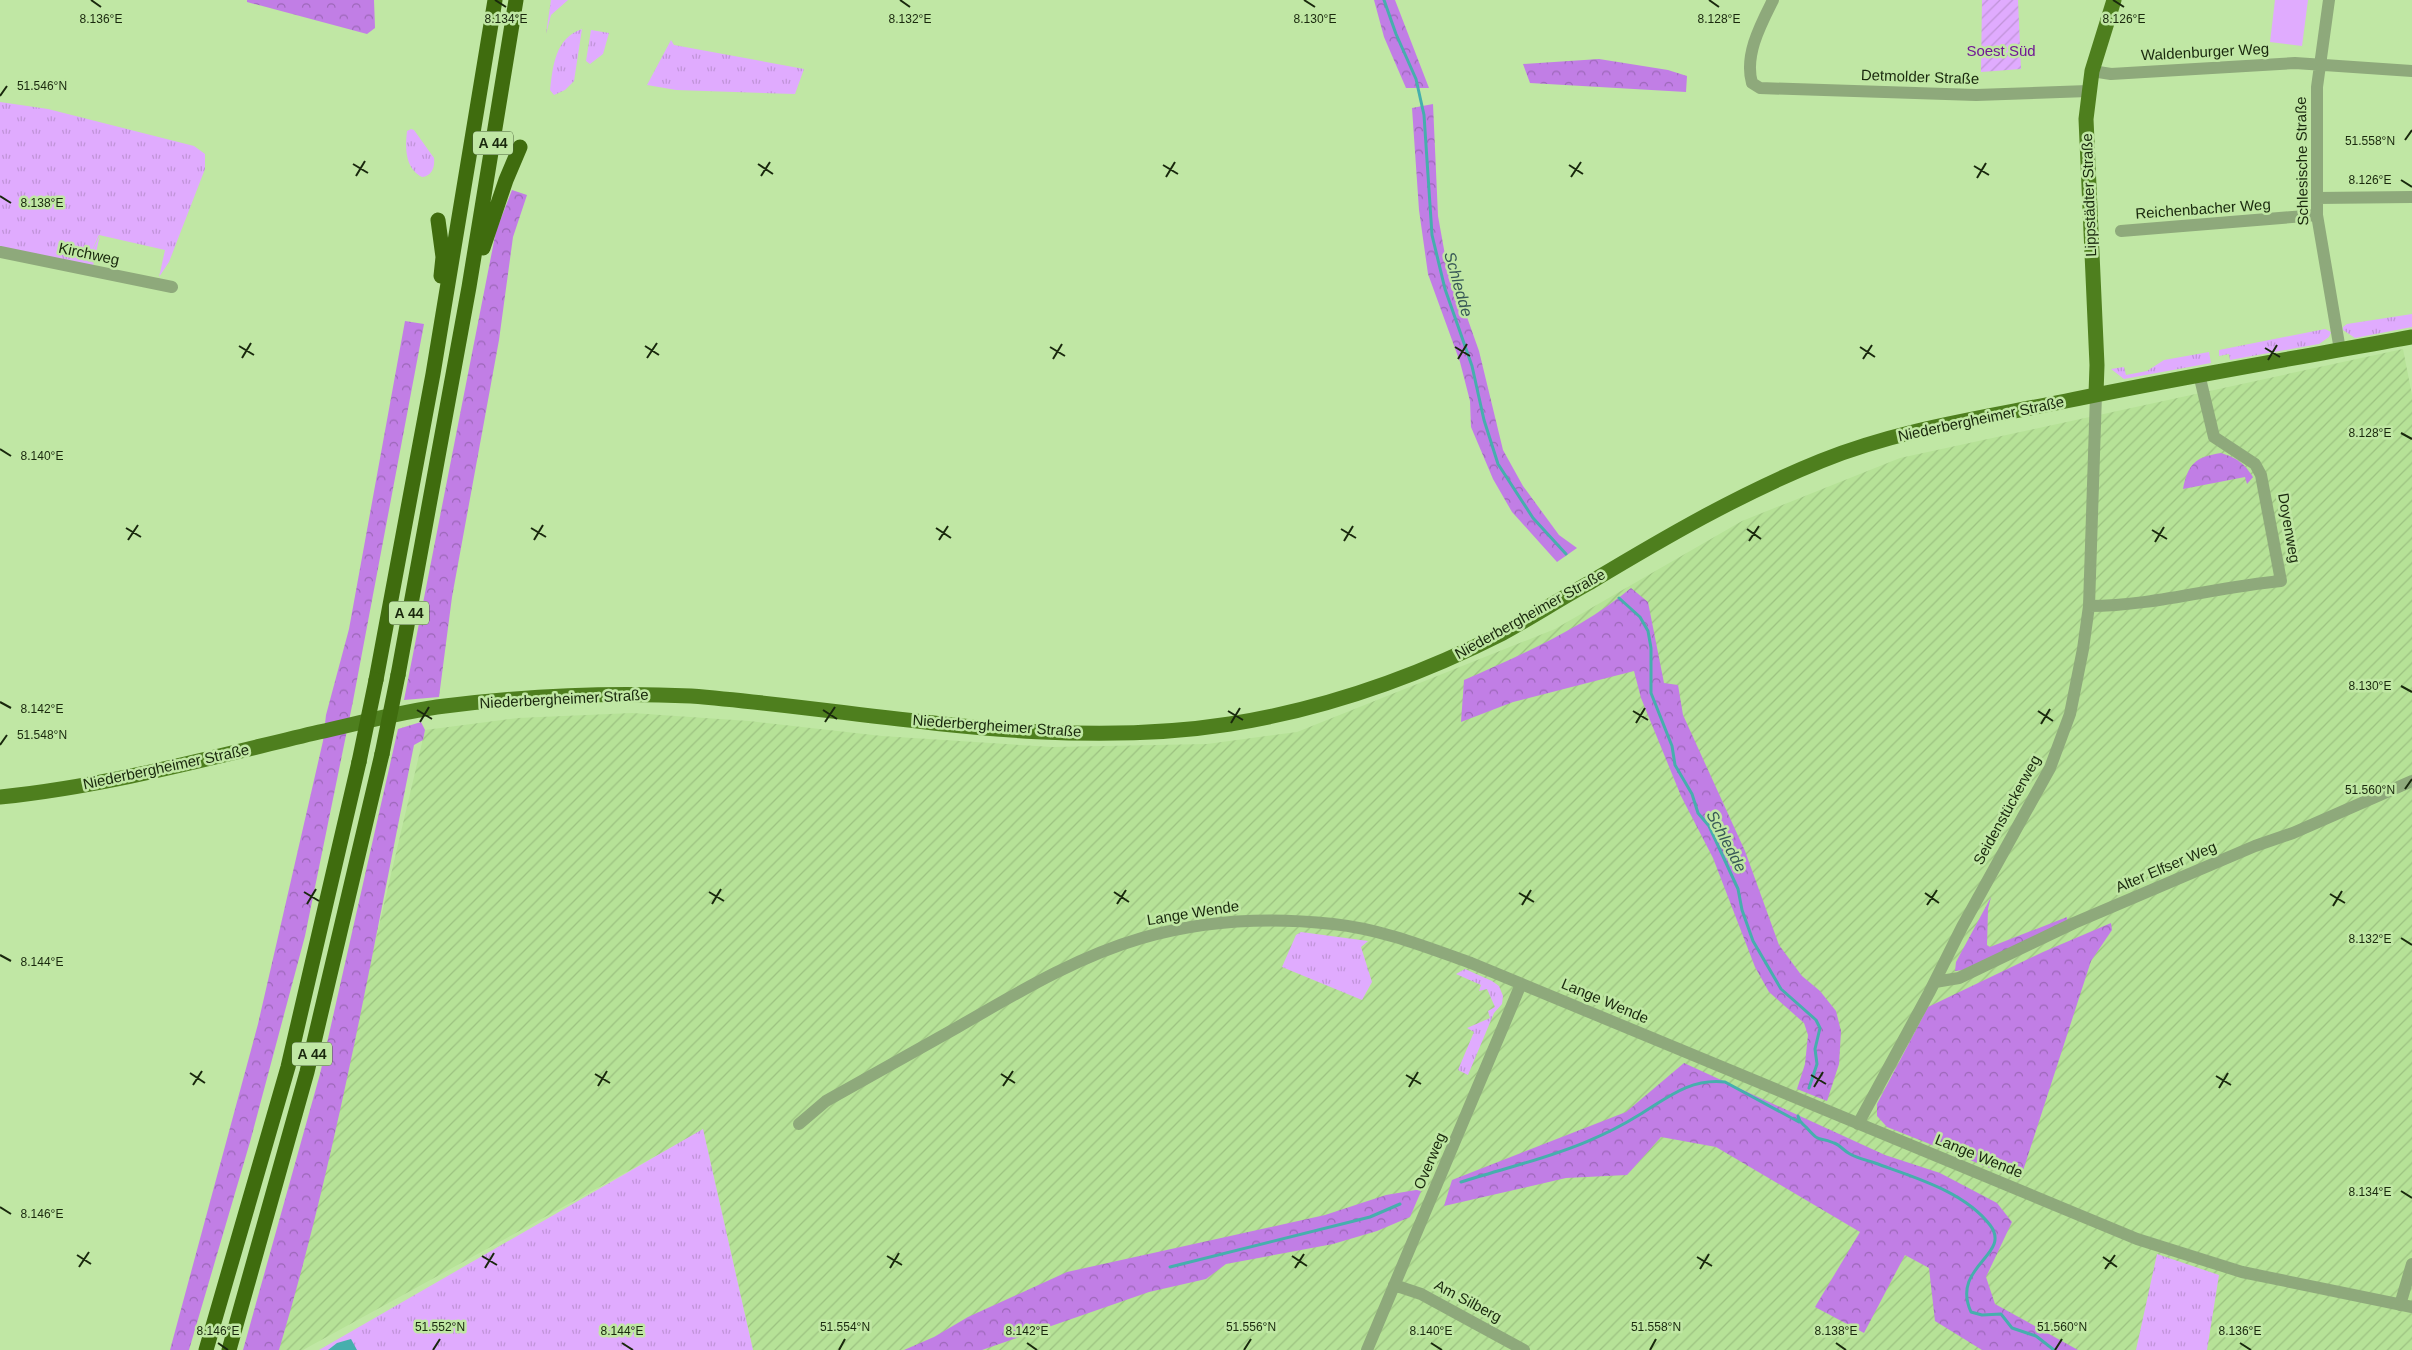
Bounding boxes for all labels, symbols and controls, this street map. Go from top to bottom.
text: 8.136°E [80,12,122,26]
text: 8.134°E [485,12,527,26]
text: 8.132°E [889,12,931,26]
text: 8.130°E [1294,12,1336,26]
text: 8.128°E [1698,12,1740,26]
text: 8.126°E [2103,12,2145,26]
street label: Waldenburger Weg [2140,40,2270,63]
park label: Soest Süd [1966,42,2036,59]
street label: Detmolder Straße [1861,66,1979,87]
text: 51.546°N [17,79,67,93]
street label: Schlesische Straße [2292,96,2311,226]
road number: A 44 [473,132,513,154]
street label: Lippstädter Straße [2078,133,2099,257]
text: 51.558°N [2345,134,2395,148]
text: 8.126°E [2349,173,2391,187]
street label: Reichenbacher Weg [2135,195,2271,222]
text: 8.138°E [21,196,63,210]
street label: Kirchweg [57,239,121,268]
water label: Schledde [1441,250,1476,319]
street label: Niederbergheimer Straße [1896,393,2065,444]
text: 8.128°E [2349,426,2391,440]
text: 8.140°E [21,449,63,463]
street label: Doyenweg [2275,492,2304,564]
street label: Niederbergheimer Straße [1452,565,1608,662]
road number: A 44 [389,602,429,624]
text: 8.130°E [2349,679,2391,693]
street label: Niederbergheimer Straße [479,686,649,711]
text: 8.142°E [21,702,63,716]
street label: Niederbergheimer Straße [912,711,1082,740]
text: 51.548°N [17,728,67,742]
street label: Niederbergheimer Straße [81,741,250,792]
street label: Seidenstückerweg [1969,752,2044,867]
text: 51.560°N [2345,783,2395,797]
water label: Schledde [1703,808,1750,875]
street label: Alter Elfser Weg [2113,838,2219,895]
street label: Lange Wende [1146,897,1240,928]
text: 8.132°E [2349,932,2391,946]
text: 8.144°E [21,955,63,969]
street label: Lange Wende [1559,975,1651,1027]
road number: A 44 [292,1042,332,1066]
street label: Overweg [1410,1130,1449,1192]
street label: Lange Wende [1933,1130,2026,1181]
text: 8.134°E [2349,1185,2391,1199]
text: 8.146°E [21,1207,63,1221]
street label: Am Silberg [1432,1276,1505,1325]
text: 51.552°N [415,1320,465,1334]
text: 51.554°N [820,1320,870,1334]
text: 51.556°N [1226,1320,1276,1334]
text: 51.558°N [1631,1320,1681,1334]
text: 51.560°N [2037,1320,2087,1334]
text: 8.146°E [197,1324,239,1338]
text: 8.144°E [601,1324,643,1338]
text: 8.142°E [1006,1324,1048,1338]
text: 8.140°E [1410,1324,1452,1338]
text: 8.138°E [1815,1324,1857,1338]
text: 8.136°E [2219,1324,2261,1338]

